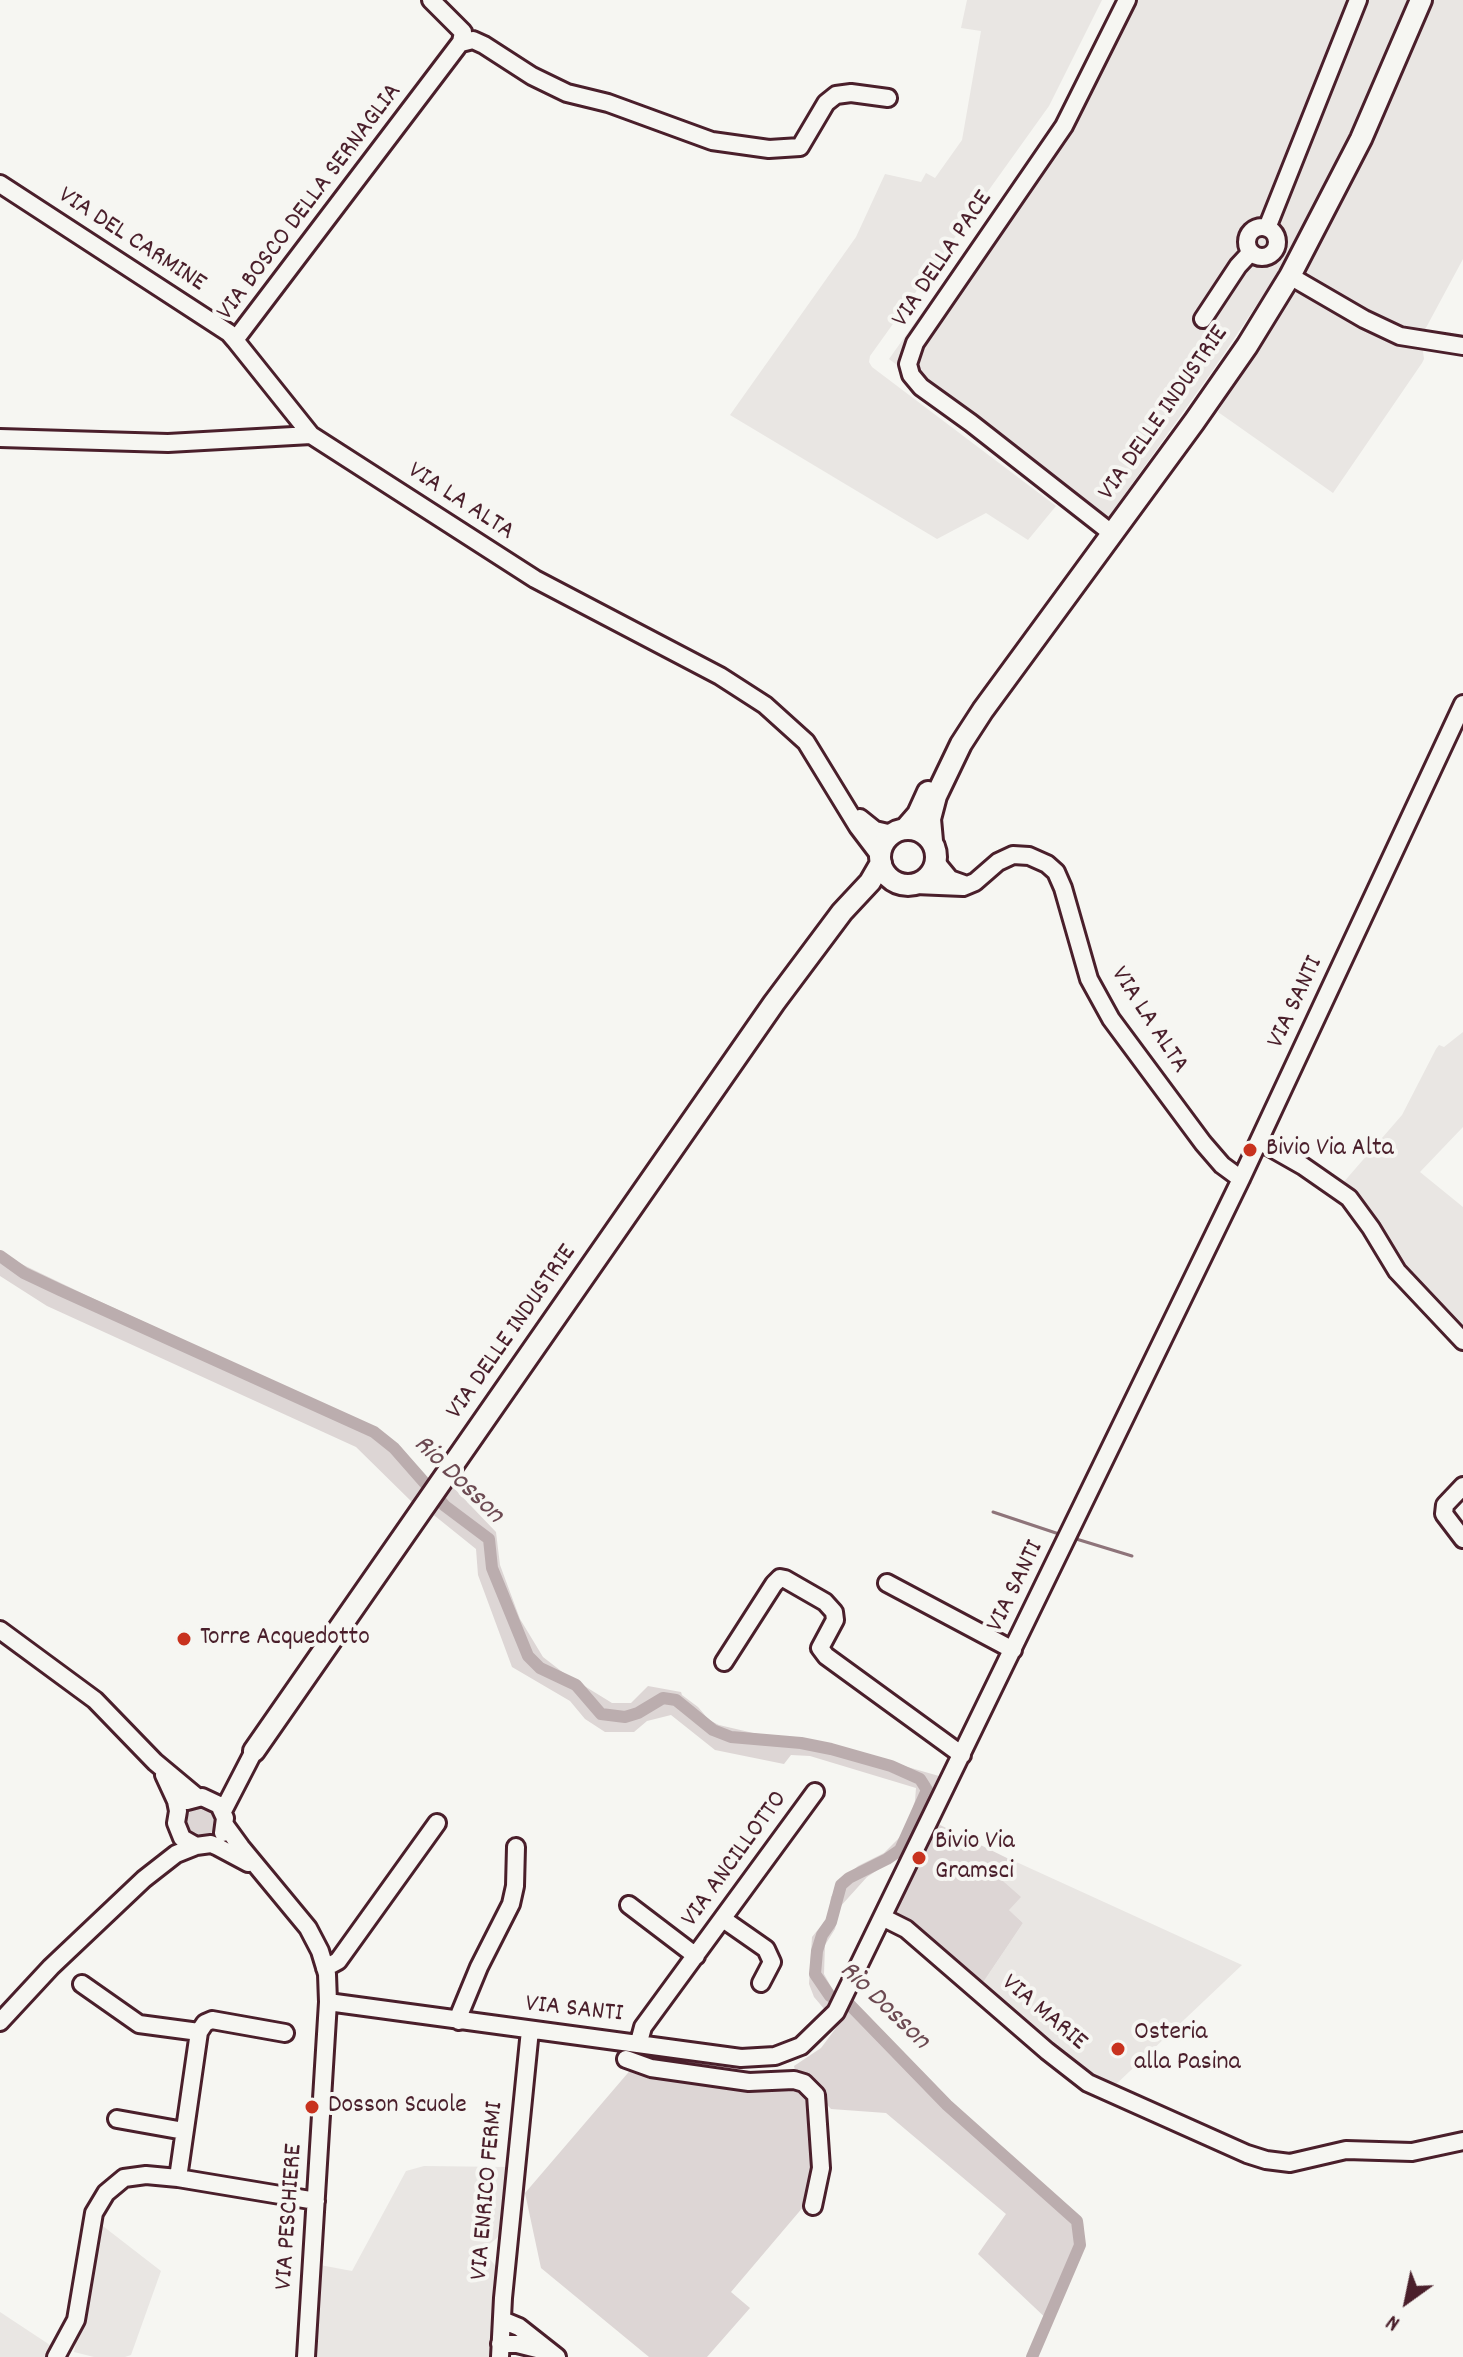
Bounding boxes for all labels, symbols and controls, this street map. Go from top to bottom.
street label: VIA BOSCO DELLA SERNAGLIA [212,78,410,328]
street label: VIA DEL CARMINE [51,182,211,300]
street label: VIA DELLA PACE [887,186,1001,334]
street label: VIA DELLE INDUSTRIE [1093,321,1237,507]
street label: VIA LA ALTA [401,457,519,549]
street label: VIA SANTI [1262,952,1332,1054]
street label: VIA LA ALTA [1102,962,1194,1080]
place label: Bivio Via Alta [1266,1134,1394,1166]
marker: Bivio Via Alta [1241,1141,1259,1159]
street label: VIA DELLE INDUSTRIE [441,1240,585,1426]
water label: Rio Dosson [405,1429,509,1533]
street label: VIA SANTI [982,1536,1052,1638]
place label: Torre Acquedotto [200,1623,370,1655]
marker: Torre Acquedotto [175,1630,193,1648]
street label: VIA ANCILLOTTO [676,1786,796,1934]
place label: Bivio Via Gramsci [935,1827,1015,1888]
marker: Bivio Via Gramsci [910,1849,928,1867]
water label: Rio Dosson [831,1955,935,2059]
street label: VIA MARIE [994,1969,1092,2059]
street label: VIA SANTI [524,1990,624,2032]
place label: Osteria alla Pasina [1134,2018,1241,2080]
marker: Osteria alla Pasina [1109,2040,1127,2058]
place label: Dosson Scuole [328,2091,467,2123]
marker: Dosson Scuole [303,2098,321,2116]
street label: VIA ENRICO FERMI [466,2100,512,2282]
street label: VIA PESCHIERE [270,2143,312,2291]
north arrow [1367,2261,1447,2341]
text: N [1381,2306,1407,2338]

